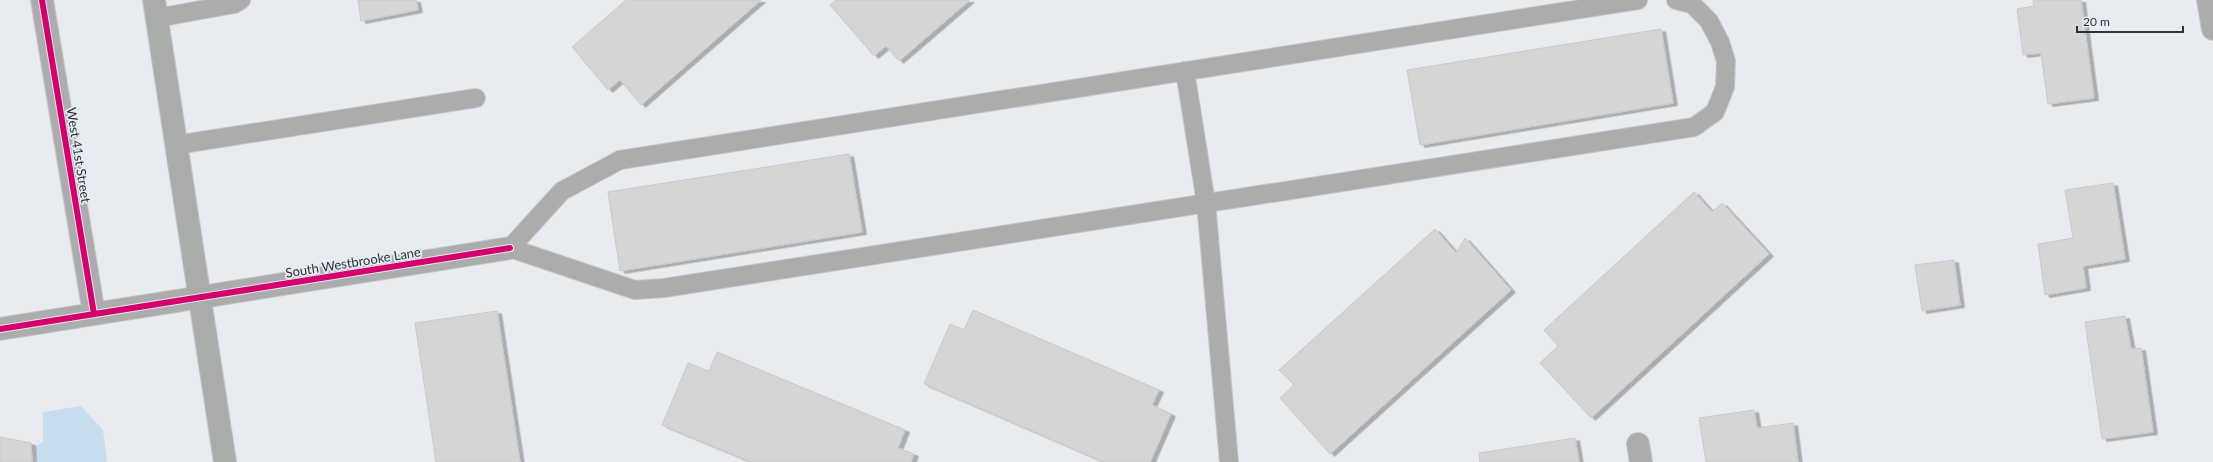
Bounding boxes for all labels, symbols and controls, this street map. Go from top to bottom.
scale bar [2077,8,2183,34]
text: 20 m [2083,14,2110,29]
street label: West 41st Street [64,106,94,204]
street label: South Westbrooke Lane [284,243,422,281]

